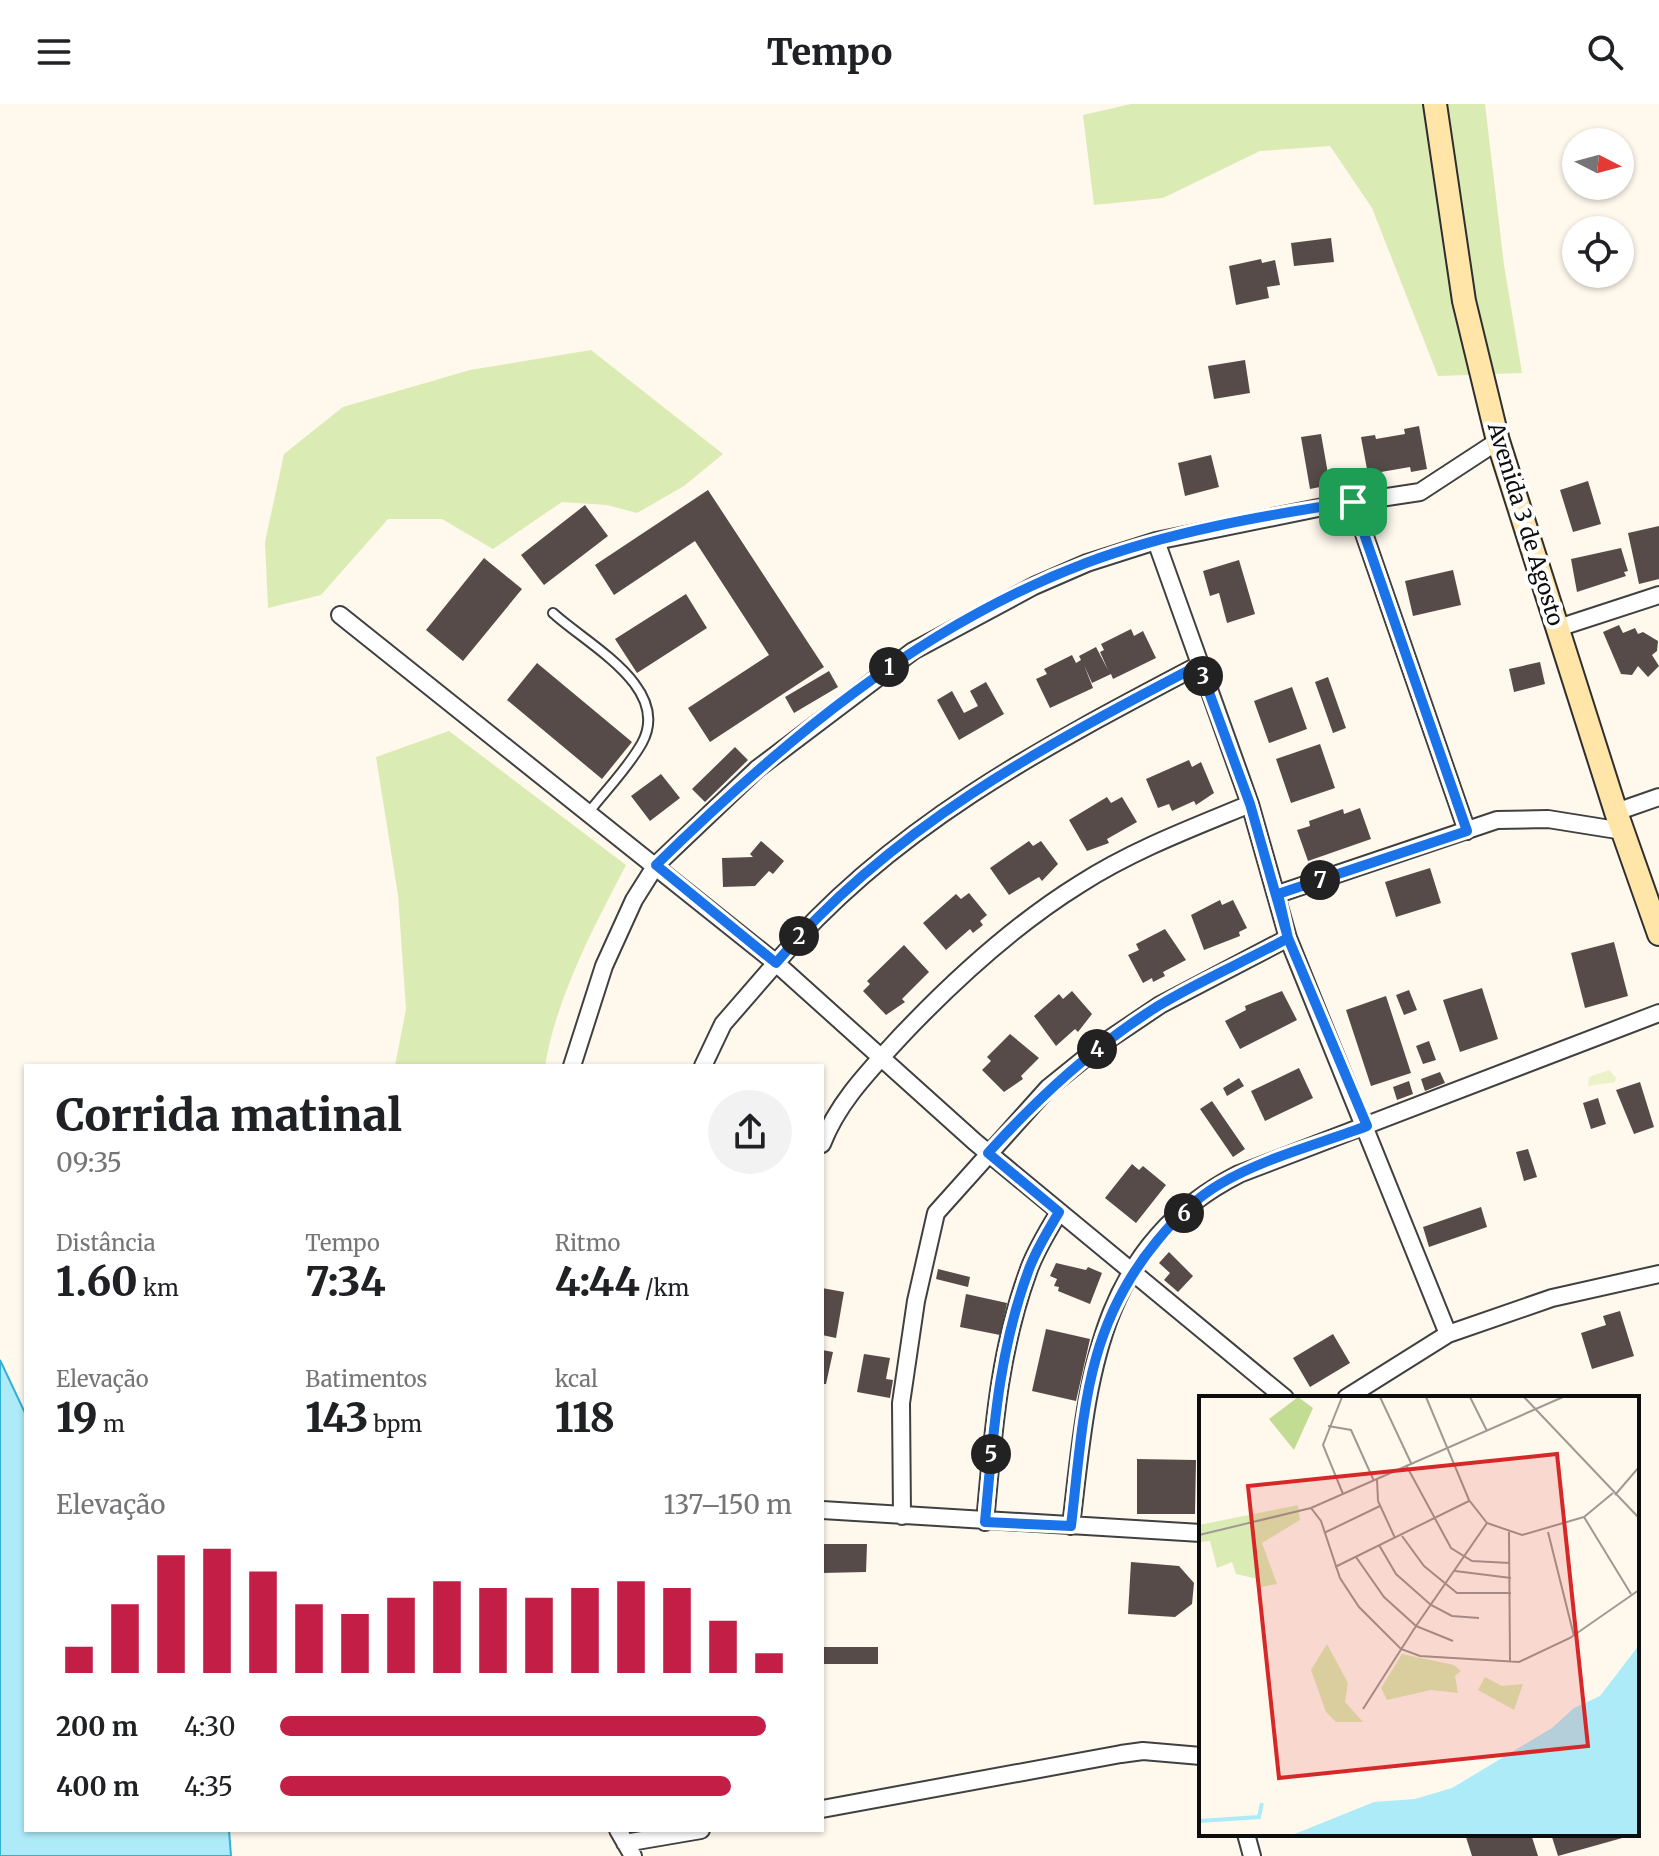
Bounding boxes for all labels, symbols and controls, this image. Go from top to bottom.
icon: menu [32,30,76,74]
text: Tempo [767,30,892,75]
icon: search [1583,30,1627,74]
north arrow [1562,128,1634,200]
map controls [1562,128,1634,288]
button: locate [1562,216,1634,288]
street label: Avenida 3 de Agosto [1481,418,1570,629]
pin [1319,468,1387,536]
icon: arrive [1331,480,1375,524]
pin: 1 [869,647,909,687]
text: 1 [884,653,894,681]
pin: 3 [1183,656,1223,696]
text: 3 [1197,662,1209,690]
pin: 7 [1300,860,1340,900]
text: 7 [1313,866,1327,894]
pin: 2 [779,916,819,956]
text: 2 [793,922,805,950]
pin: 4 [1077,1029,1117,1069]
text: 4 [1090,1035,1104,1063]
text: Corrida matinal [56,1088,402,1143]
button: share [708,1090,792,1174]
text: 09:35 [56,1146,122,1179]
pin: 6 [1164,1193,1204,1233]
text: 6 [1177,1199,1191,1227]
text: Distância [56,1229,155,1257]
text: Tempo [305,1229,380,1257]
text: Ritmo [555,1229,620,1257]
text: 1.60 [56,1257,138,1307]
text: 7:34 [305,1257,386,1307]
text: 4:44 [555,1257,640,1307]
text: km [138,1274,179,1302]
text: /km [640,1274,689,1302]
text: Elevação [56,1365,149,1393]
text: Batimentos [305,1365,427,1393]
text: kcal [555,1365,598,1393]
text: 19 [56,1393,98,1443]
text: 143 [305,1393,368,1443]
text: 118 [555,1393,615,1443]
inset map [1199,1396,1639,1836]
text: m [98,1410,125,1438]
text: bpm [368,1410,422,1438]
pin: 5 [971,1434,1011,1474]
text: 5 [985,1440,997,1468]
text: Elevação [56,1488,165,1521]
text: 137–150 m [663,1488,792,1521]
text: 200 m [56,1710,138,1743]
text: 4:30 [184,1710,236,1743]
text: 400 m [56,1770,139,1803]
text: 4:35 [184,1770,233,1803]

